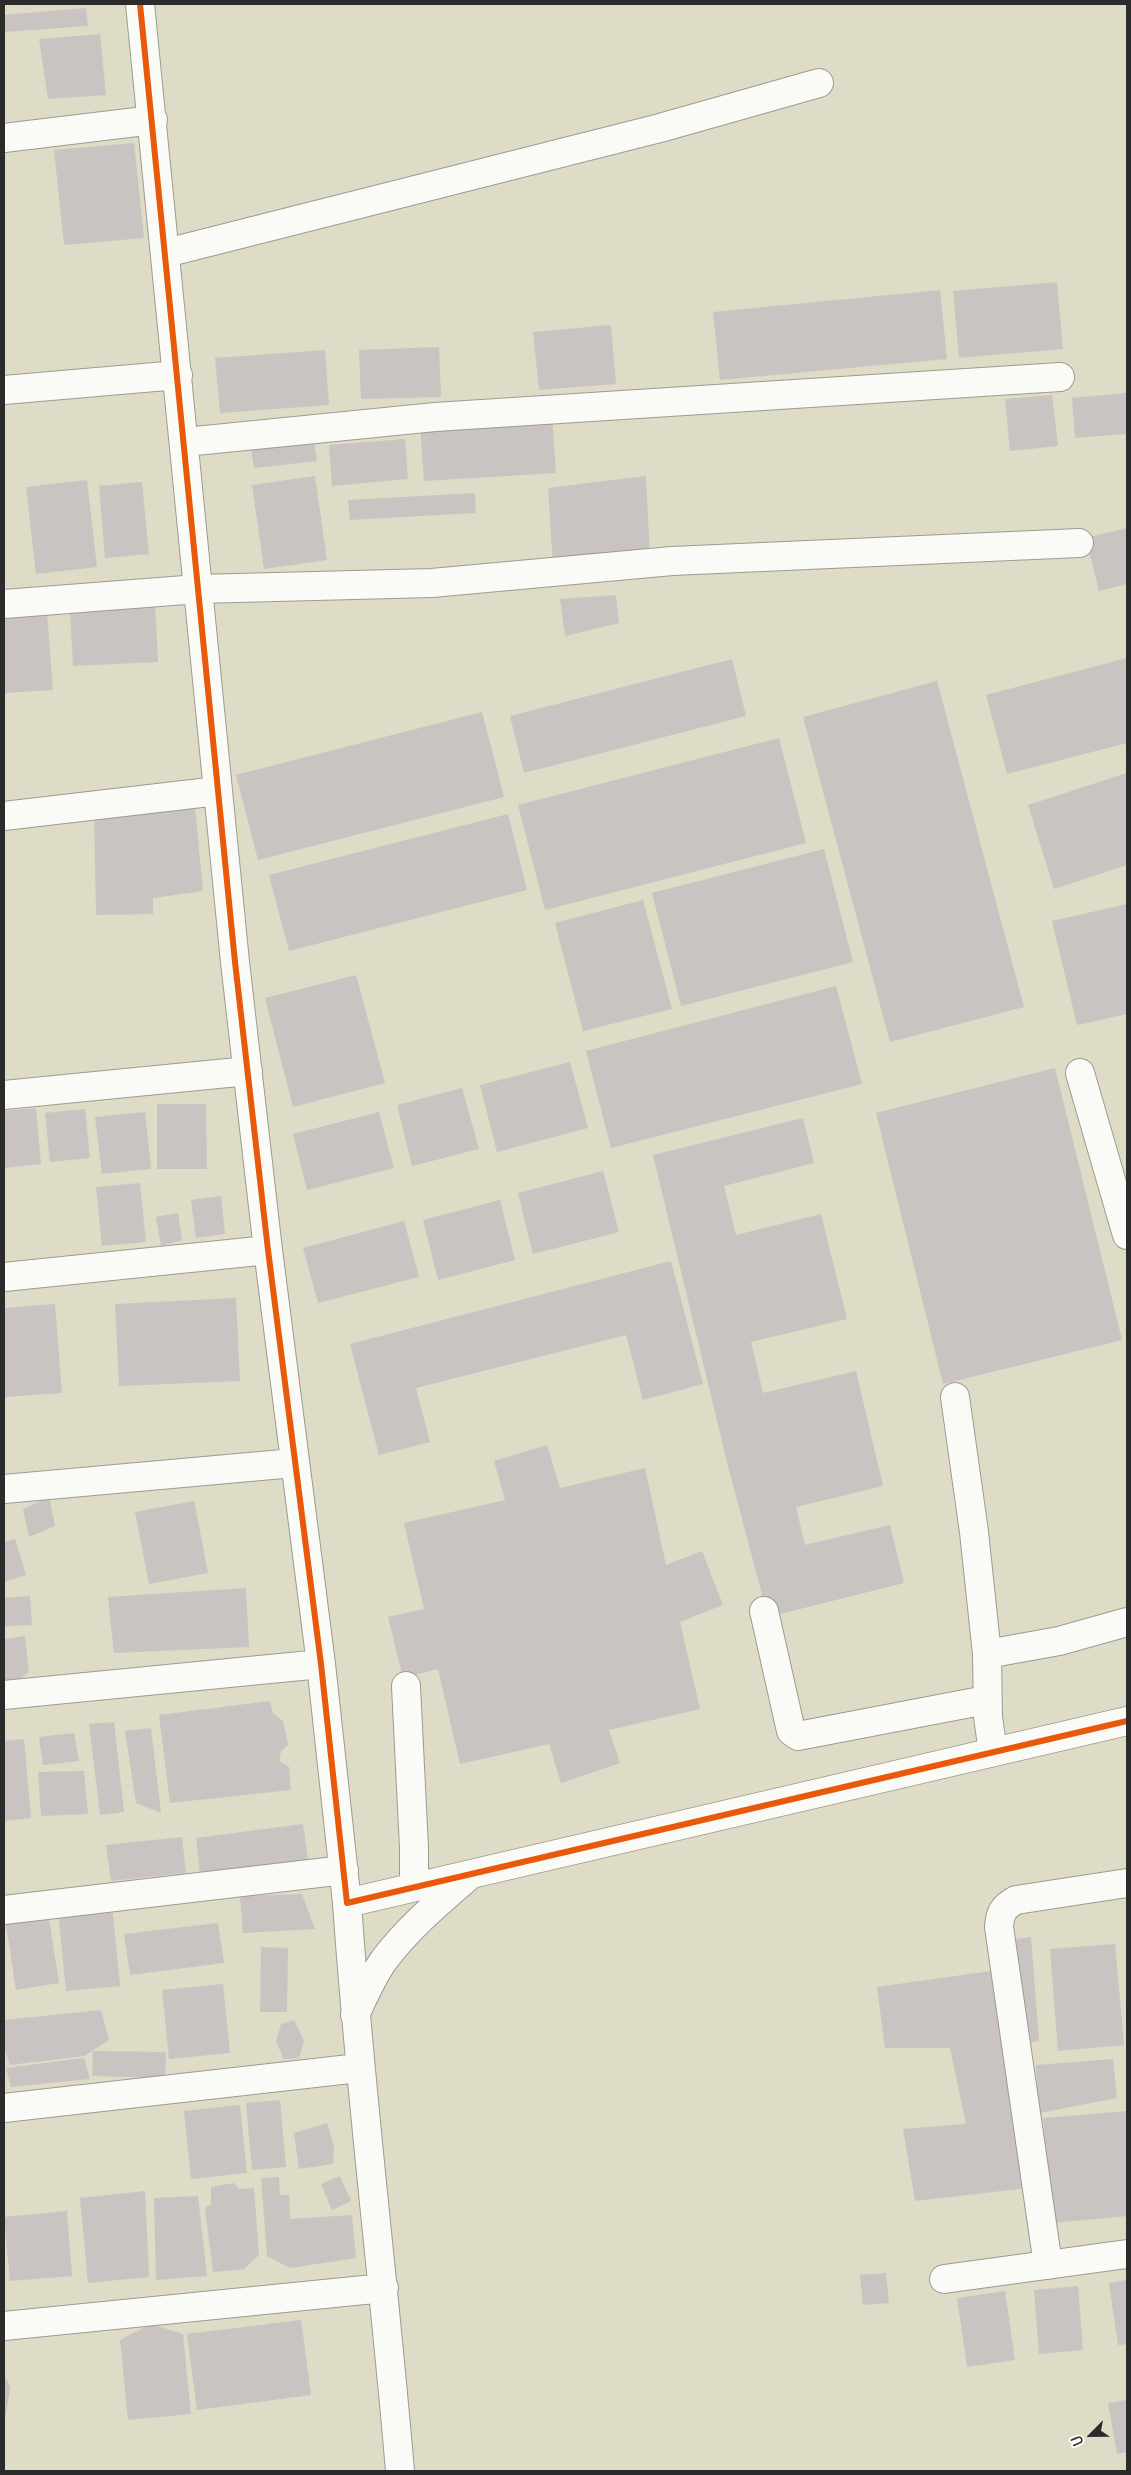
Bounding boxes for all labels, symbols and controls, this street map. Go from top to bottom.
north arrow [1066,2410,1116,2460]
text: U [1067,2433,1087,2449]

